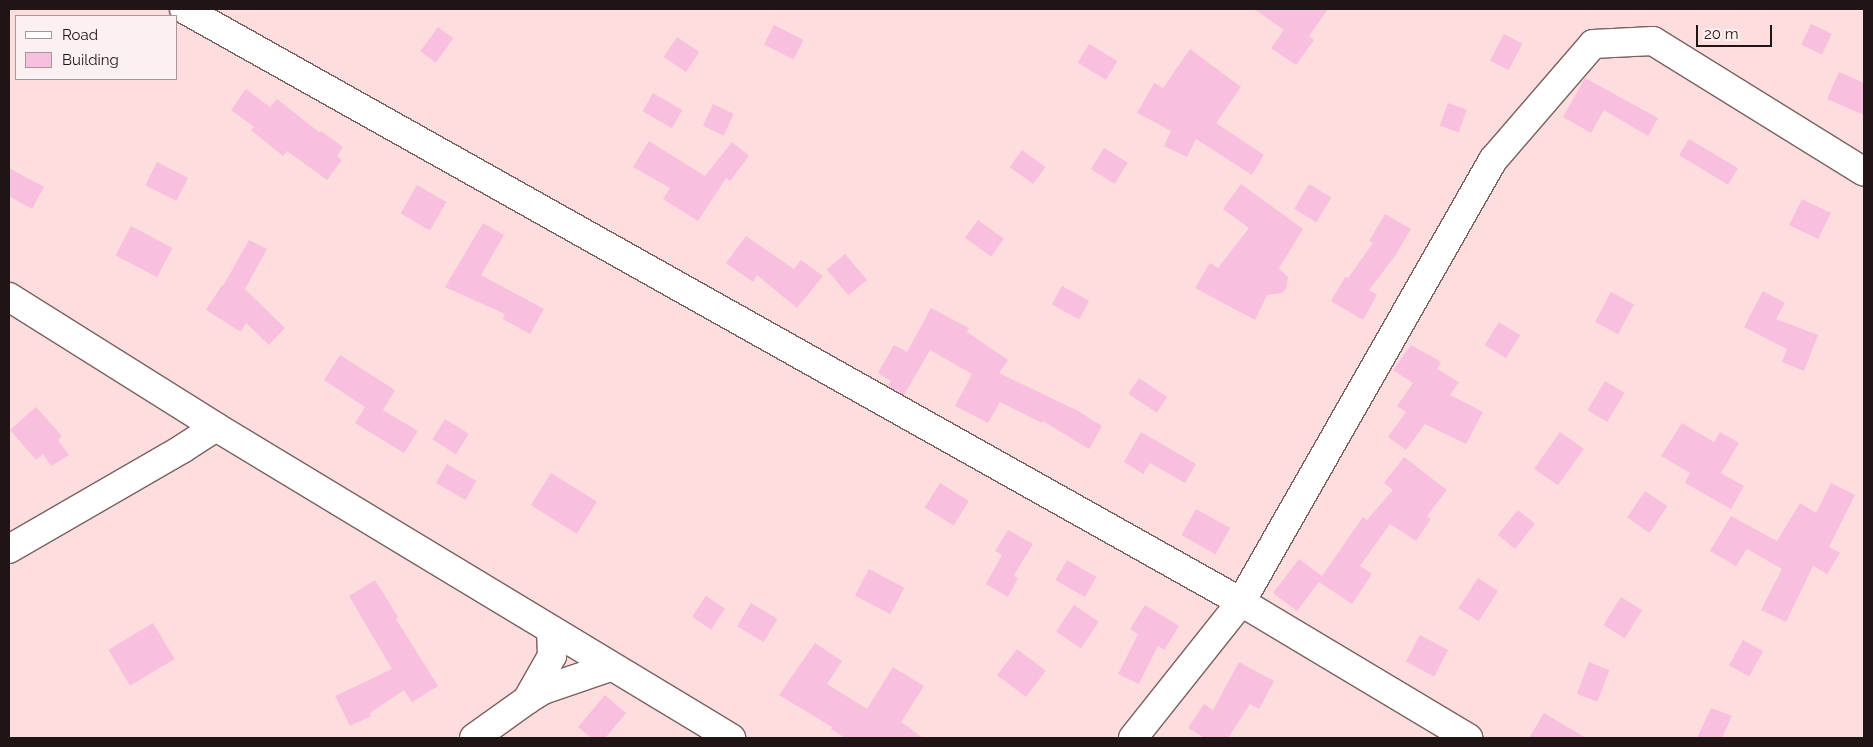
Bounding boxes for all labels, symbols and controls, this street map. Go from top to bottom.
legend [15,15,178,80]
scale bar [1698,15,1774,47]
text: 20 m [1704,25,1739,43]
text: Road [62,26,98,44]
text: Building [62,51,119,69]

